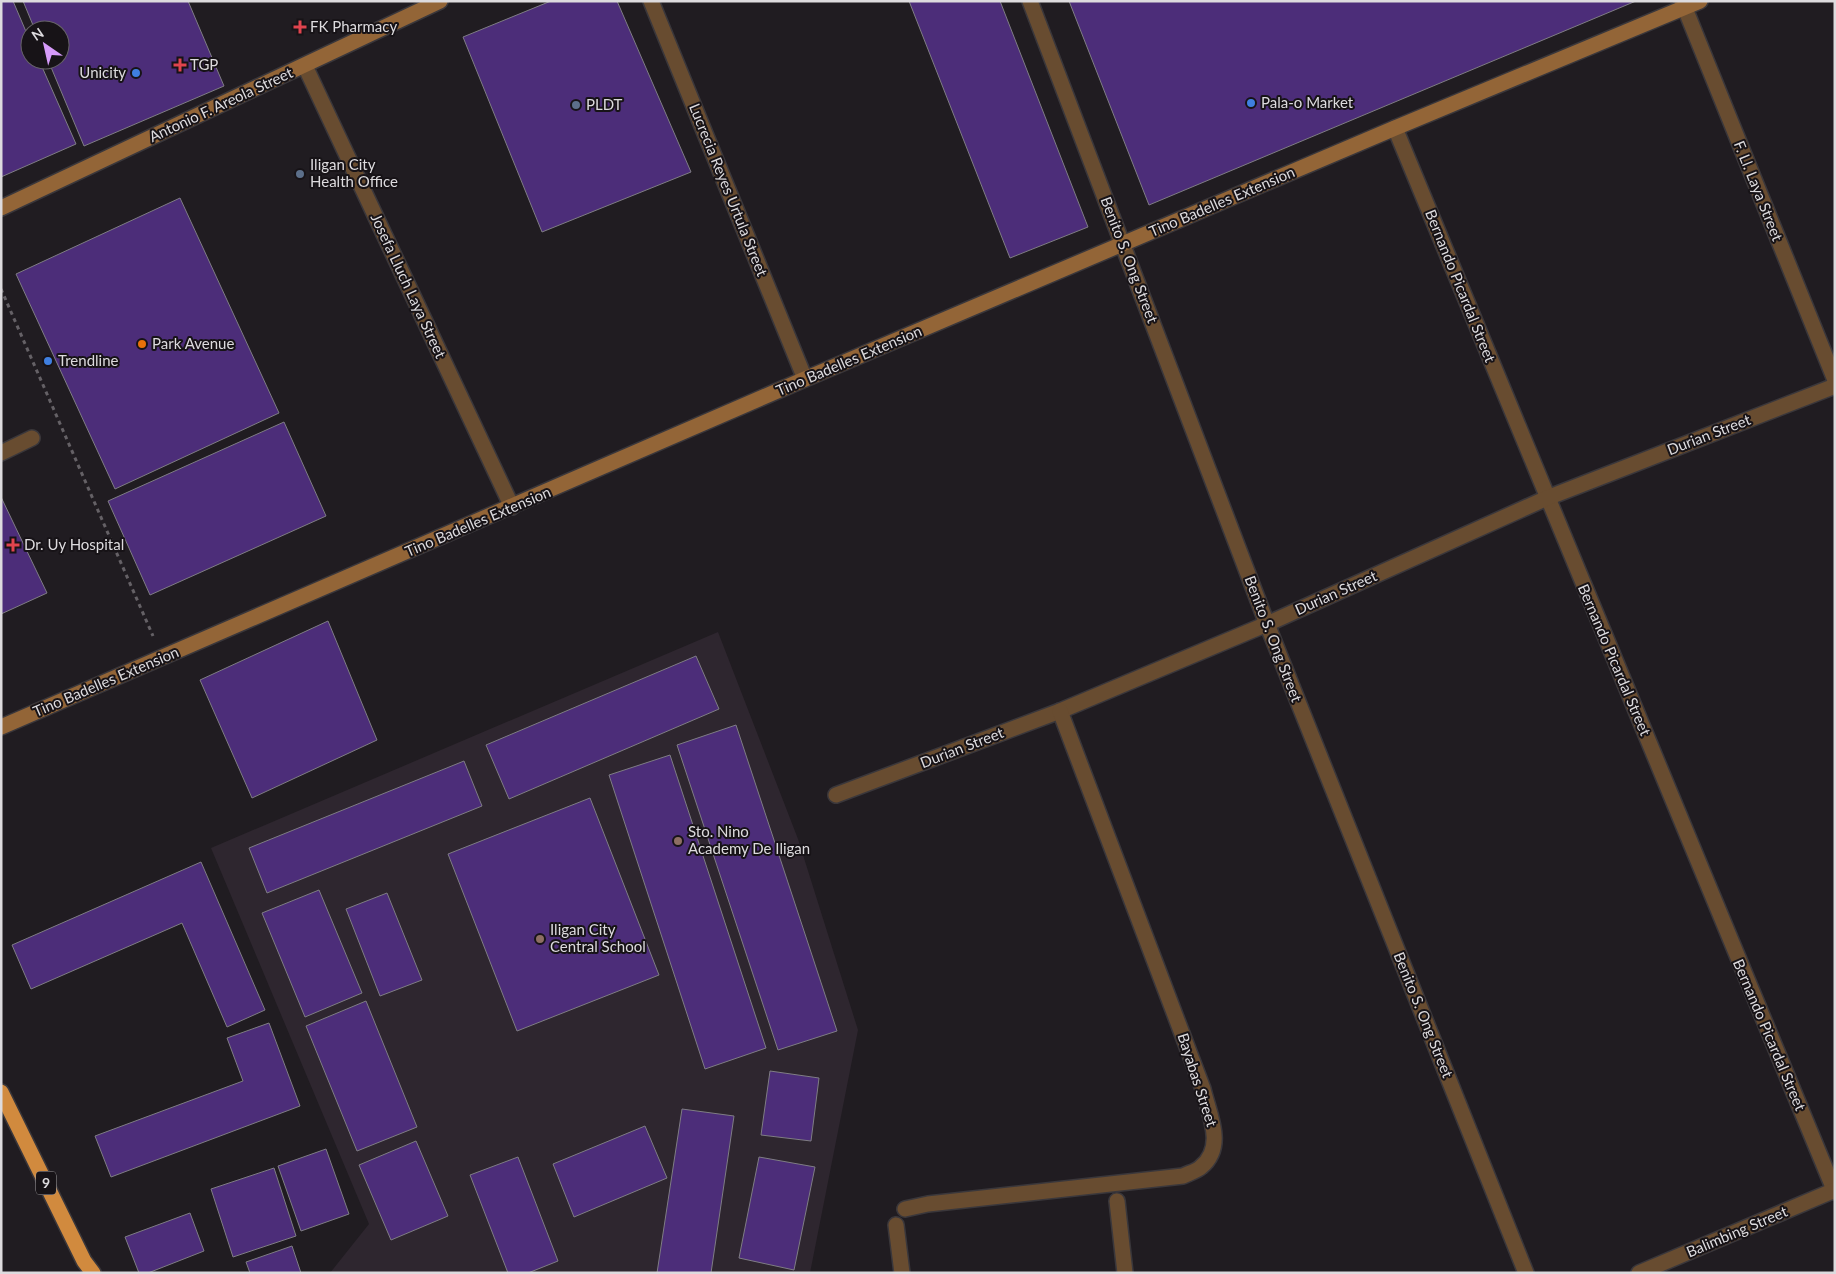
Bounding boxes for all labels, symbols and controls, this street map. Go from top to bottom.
place label: FK Pharmacy [310,17,397,35]
north arrow [20,20,70,70]
marker: FK Pharmacy [294,21,306,33]
text: N [28,24,47,44]
place label: TGP [190,55,218,73]
marker: TGP [174,59,186,71]
place label: Unicity [79,63,126,81]
street label: Antonio F. Areola Street [146,63,296,145]
marker: Unicity [130,67,142,79]
place label: Pala-o Market [1261,93,1354,111]
place label: PLDT [586,95,623,113]
marker: Pala-o Market [1245,97,1257,109]
marker: PLDT [570,99,582,111]
street label: Lucrecia Reyes Urtula Street [686,101,772,279]
street label: F. Ll. Laya Street [1731,138,1787,244]
place label: Iligan City Health Office [310,155,398,190]
street label: Tino Badelles Extension [1146,162,1297,240]
marker: Iligan City Health Office [294,168,306,180]
street label: Benito S. Ong Street [1098,194,1163,326]
street label: Bernando Picardal Street [1422,207,1500,365]
street label: Josefa Lluch Laya Street [367,210,451,361]
street label: Tino Badelles Extension [773,321,924,399]
place label: Park Avenue [152,334,234,352]
marker: Park Avenue [136,338,148,350]
place label: Trendline [58,351,119,369]
marker: Trendline [42,355,54,367]
street label: Durian Street [1664,410,1753,458]
street label: Tino Badelles Extension [402,482,553,560]
place label: Dr. Uy Hospital [24,535,124,553]
marker: Dr. Uy Hospital [6,538,20,552]
street label: Durian Street [1292,566,1380,618]
street label: Benito S. Ong Street [1242,573,1307,705]
street label: Bernando Picardal Street [1575,581,1655,739]
street label: Tino Badelles Extension [30,642,181,720]
street label: Durian Street [917,723,1006,771]
place label: Sto. Nino Academy De Iligan [688,822,810,857]
marker: Sto. Nino Academy De Iligan [672,835,684,847]
place label: Iligan City Central School [550,920,646,955]
marker: Iligan City Central School [534,933,546,945]
street label: Benito S. Ong Street [1390,949,1458,1081]
street label: Bernando Picardal Street [1730,956,1810,1114]
street label: Bayabas Street [1174,1031,1222,1129]
road number: 9 [36,1172,56,1194]
street label: Balimbing Street [1683,1201,1790,1260]

